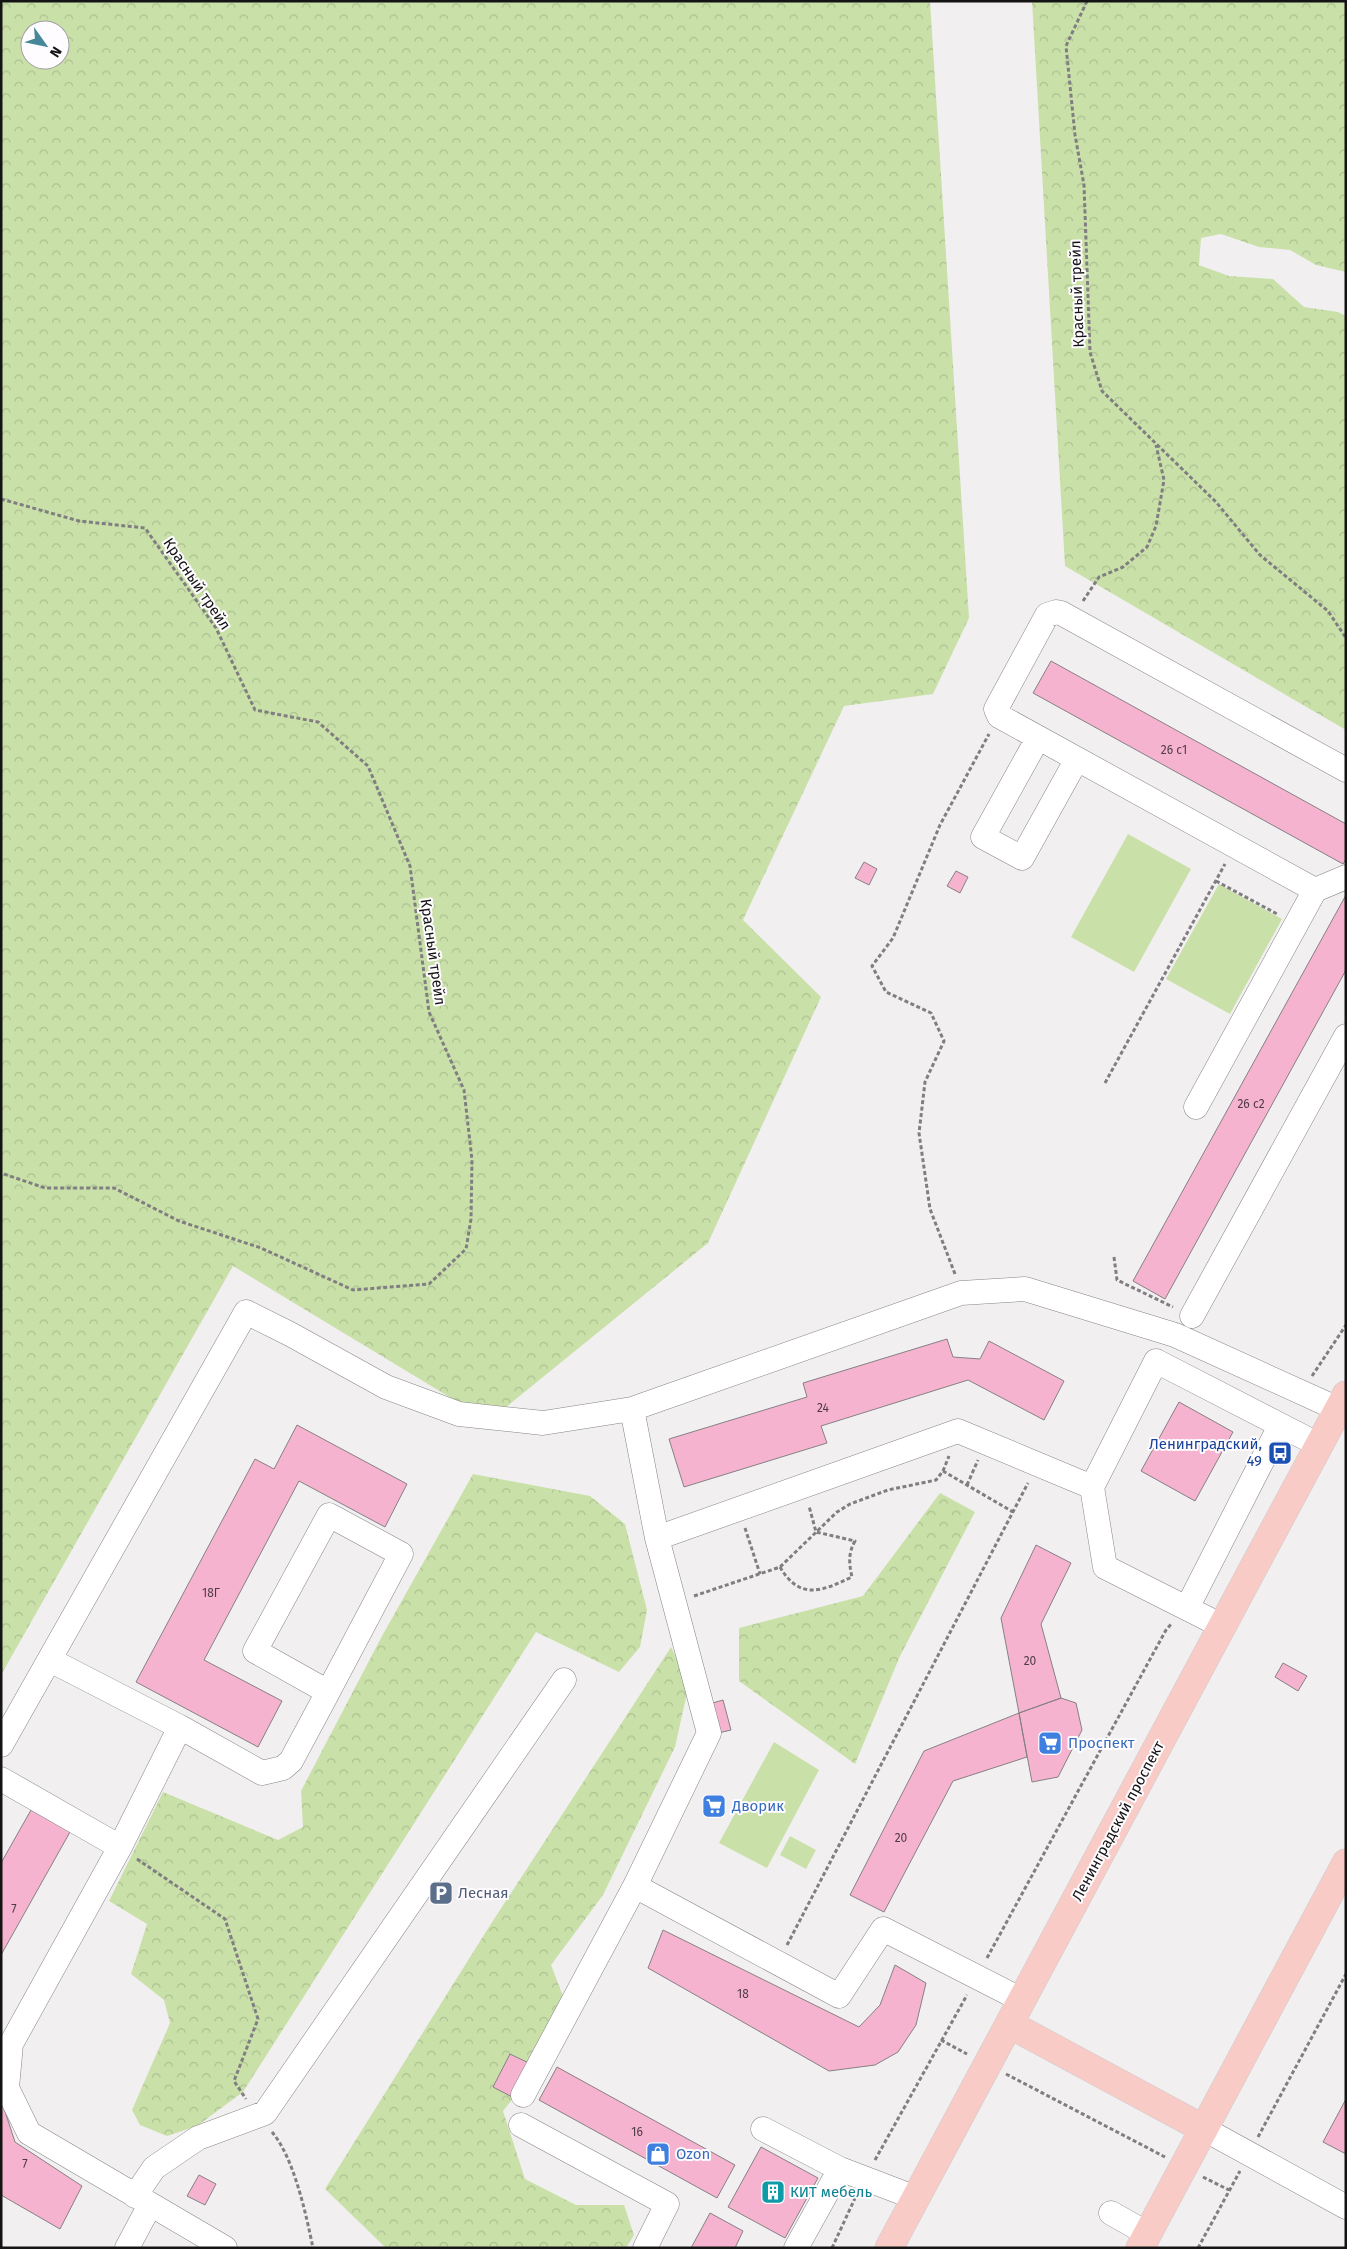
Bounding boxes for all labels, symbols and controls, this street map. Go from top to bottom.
north arrow [20,20,70,70]
text: N [46,43,65,60]
street label: Красный трейл [1066,240,1088,348]
street label: Красный трейл [160,534,234,634]
house number: 26 с1 [1161,743,1187,757]
street label: Красный трейл [417,898,449,1006]
house number: 26 с2 [1237,1097,1265,1111]
house number: 24 [817,1401,830,1415]
place label: Ленинградский, 49 [1149,1435,1262,1470]
bus stop icon: Ленинградский, 49 [1267,1440,1293,1466]
house number: 18Г [202,1586,220,1600]
house number: 20 [1024,1654,1037,1668]
supermarket icon: Проспект [1037,1730,1063,1756]
place label: Проспект [1068,1734,1135,1752]
street label: Ленинградский проспект [1068,1738,1168,1904]
supermarket icon: Дворик [701,1793,727,1819]
place label: Дворик [731,1797,784,1815]
house number: 20 [895,1831,908,1845]
parking icon: Лесная [428,1880,454,1906]
place label: Лесная [458,1884,509,1902]
house number: 7 [11,1902,17,1916]
house number: 18 [737,1987,749,2001]
house number: 16 [631,2125,643,2139]
shop icon: Ozon [645,2141,671,2167]
place label: Ozon [676,2145,710,2163]
house number: 7 [22,2157,28,2171]
building icon: КИТ мебель [760,2179,786,2205]
place label: КИТ мебель [790,2183,872,2201]

